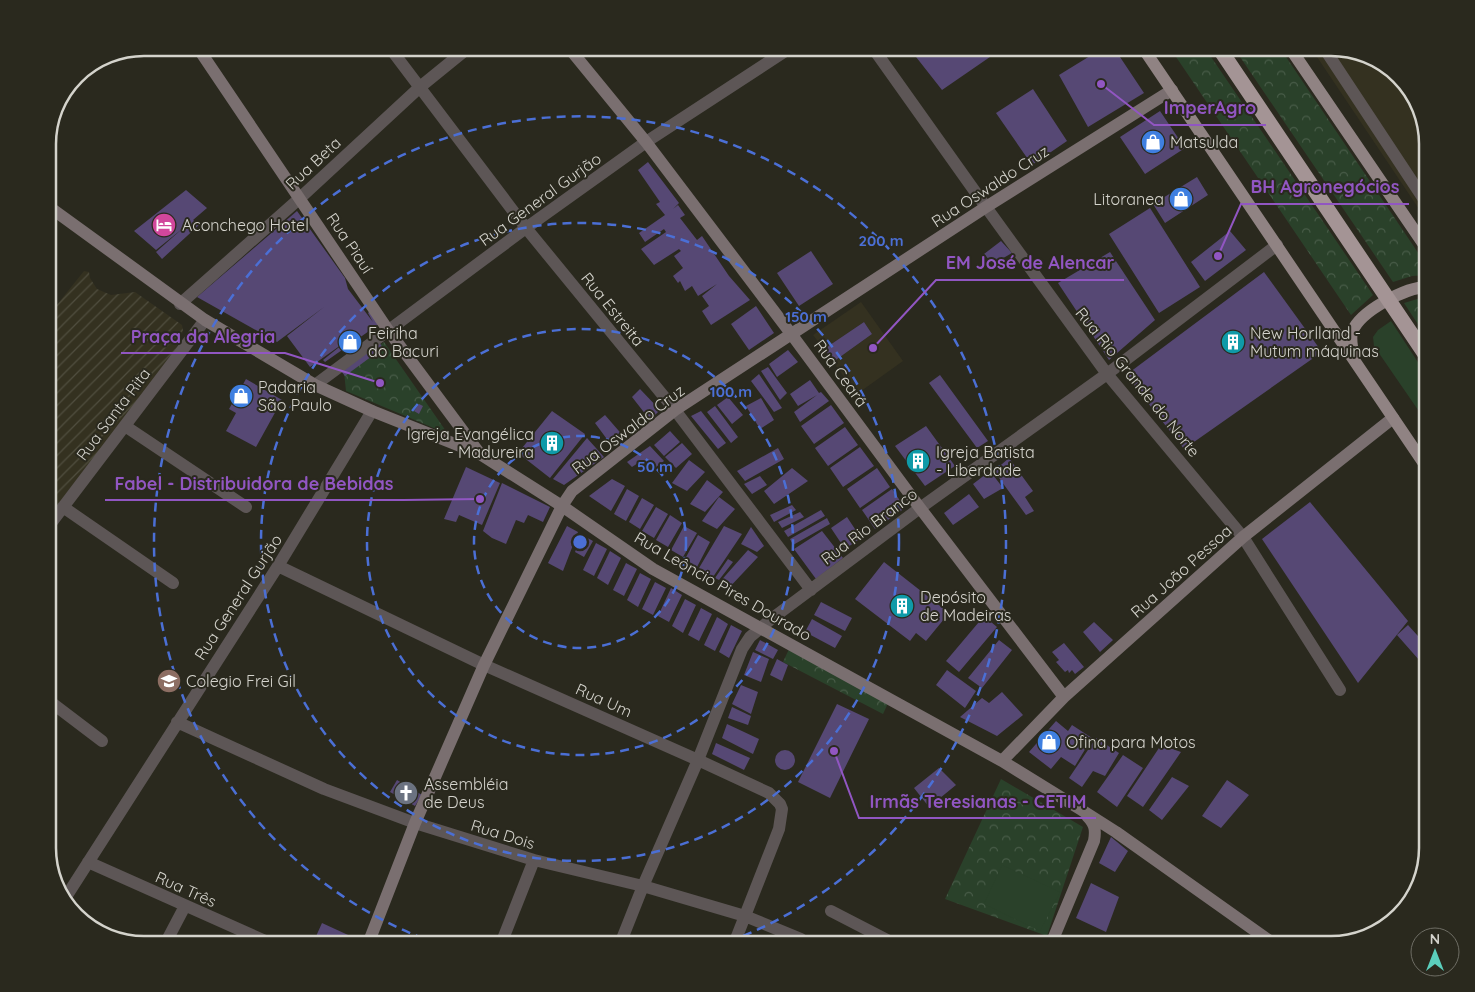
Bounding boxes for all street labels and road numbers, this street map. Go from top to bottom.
street label: Rua Beta [281,132,345,194]
street label: Rua Oswaldo Cruz [928,141,1052,231]
street label: Rua General Gurjão [475,148,605,250]
street label: Rua Piauí [322,209,378,278]
street label: Rua Estreita [577,268,649,350]
street label: Rua Rio Grande do Norte [1072,303,1204,461]
street label: Rua Ceará [810,335,872,411]
street label: Rua Santa Rita [72,364,154,464]
street label: Rua Oswaldo Cruz [568,380,688,478]
street label: Rua Rio Branco [817,483,921,569]
street label: Rua João Pessoa [1126,520,1236,622]
street label: Rua Leôncio Pires Dourado [631,527,815,645]
street label: Rua General Gurjão [190,530,286,664]
street label: Rua Um [573,679,635,721]
street label: Rua Dois [469,815,537,853]
street label: Rua Três [152,867,220,911]

